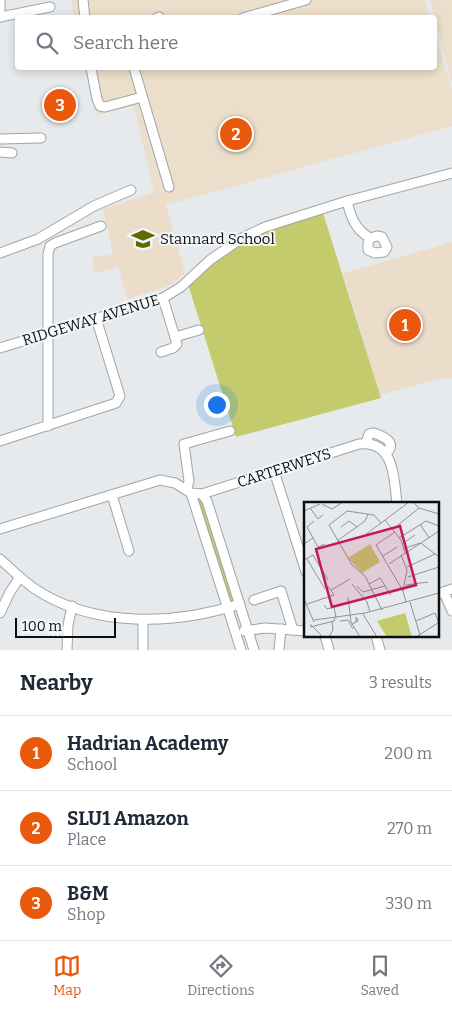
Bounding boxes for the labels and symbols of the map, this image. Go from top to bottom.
pin: 3 [44,86,76,124]
pin: 2 [220,115,252,153]
school or university icon: Stannard School [130,226,156,252]
place label: Stannard School [160,230,275,248]
street label: RIDGEWAY AVENUE [20,291,162,349]
pin: 1 [389,306,421,344]
your location [204,392,230,418]
street label: CARTERWEYS [235,444,333,492]
inset map [304,502,440,638]
scale bar [15,615,116,638]

